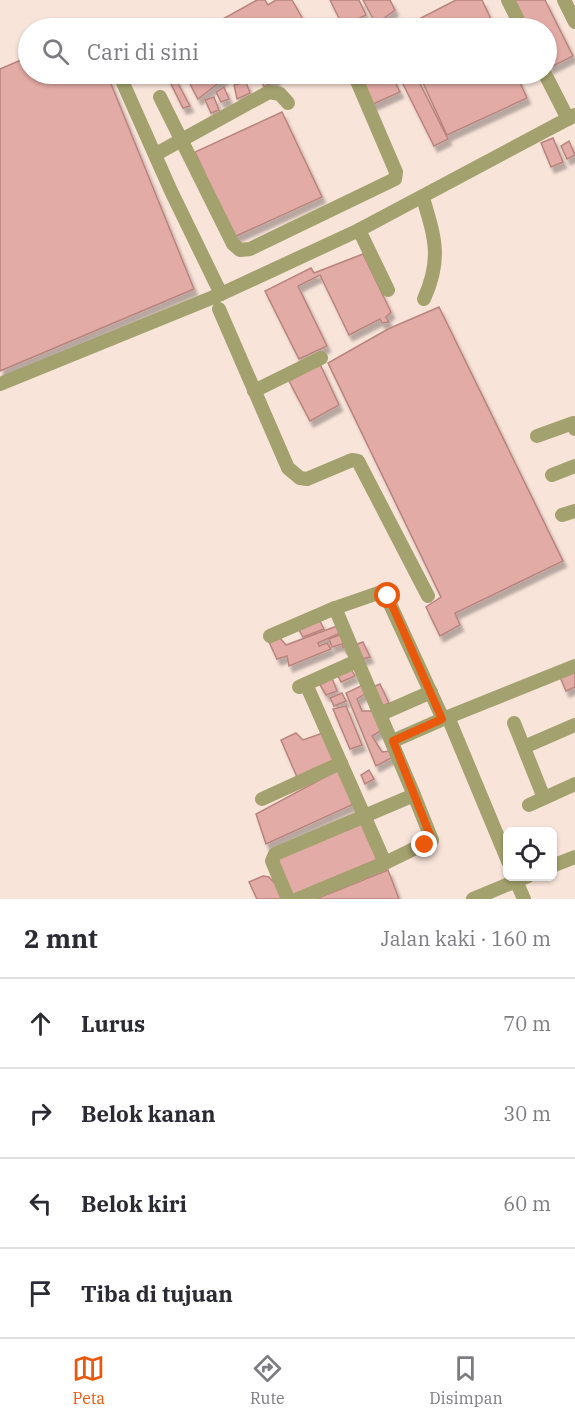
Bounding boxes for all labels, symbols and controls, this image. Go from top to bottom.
search box [18,18,557,84]
icon: search [39,35,72,68]
text: Cari di sini [87,37,199,66]
route start [374,582,400,608]
map controls [503,827,557,881]
button: locate [503,827,557,881]
route end [411,831,437,857]
text: 2 mnt [24,921,98,955]
text: Jalan kaki · 160 m [381,925,551,952]
icon: ahead [24,1007,57,1040]
text: Lurus [81,1009,145,1038]
text: 70 m [503,1010,551,1037]
icon: right [24,1097,57,1130]
text: Belok kanan [81,1099,216,1128]
text: 30 m [503,1100,551,1127]
icon: left [24,1187,57,1220]
text: Belok kiri [81,1189,187,1218]
text: 60 m [503,1190,551,1217]
icon: arrive [24,1277,57,1310]
text: Tiba di tujuan [81,1279,233,1308]
tab: Peta [72,1352,105,1408]
tab: Rute [250,1352,285,1408]
tab: Disimpan [429,1352,503,1408]

